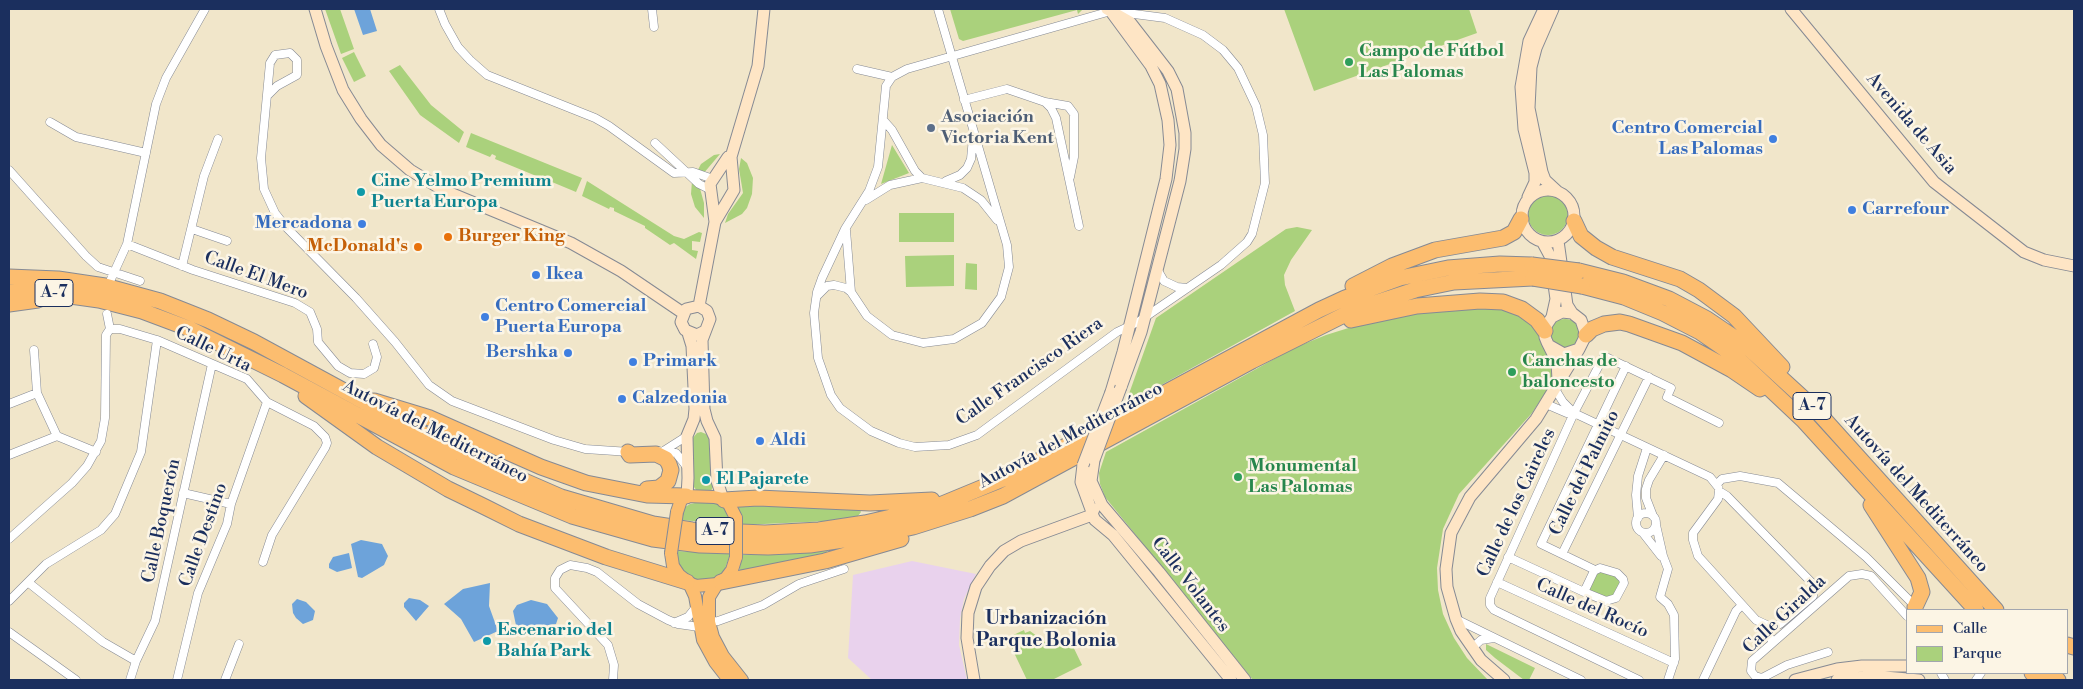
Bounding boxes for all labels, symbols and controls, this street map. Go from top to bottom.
place label: Campo de Fútbol Las Palomas [1359,41,1504,84]
marker: Campo de Fútbol Las Palomas [1343,56,1355,68]
street label: Avenida de Asia [1861,69,1961,179]
place label: Asociación Victoria Kent [941,107,1054,150]
place label: Centro Comercial Las Palomas [1611,118,1763,160]
marker: Asociación Victoria Kent [925,122,937,134]
marker: Centro Comercial Las Palomas [1767,133,1779,145]
place label: Cine Yelmo Premium Puerta Europa [371,171,552,213]
marker: Cine Yelmo Premium Puerta Europa [355,186,367,198]
place label: Carrefour [1862,199,1949,221]
marker: Carrefour [1846,204,1858,216]
place label: Mercadona [255,213,352,235]
marker: Mercadona [356,218,368,230]
place label: Burger King [458,226,565,248]
marker: Burger King [442,231,454,243]
place label: McDonald's [307,236,408,258]
marker: McDonald's [412,241,424,253]
street label: Calle El Mero [201,247,311,305]
place label: Ikea [546,264,583,286]
marker: Ikea [530,269,542,281]
road number: A-7 [35,280,73,306]
place label: Centro Comercial Puerta Europa [495,296,647,338]
marker: Centro Comercial Puerta Europa [479,311,491,323]
street label: Calle Francisco Riera [952,313,1108,431]
street label: Calle Urta [171,322,255,378]
place label: Bershka [486,342,558,364]
marker: Bershka [562,347,574,359]
place label: Primark [643,351,717,373]
place label: Canchas de baloncesto [1522,351,1617,394]
marker: Primark [627,356,639,368]
marker: Canchas de baloncesto [1506,366,1518,378]
street label: Autovía del Mediterráneo [339,376,531,488]
street label: Autovía del Mediterráneo [975,378,1167,494]
place label: Calzedonia [632,388,727,410]
road number: A-7 [1793,392,1831,420]
marker: Calzedonia [616,393,628,405]
street label: Calle del Palmito [1545,407,1625,539]
street label: Autovía del Mediterráneo [1839,410,1993,578]
street label: Calle de los Caireles [1473,425,1561,581]
place label: Aldi [770,430,806,452]
marker: Aldi [754,435,766,447]
place label: Monumental Las Palomas [1248,456,1357,498]
street label: Calle Boquerón [138,457,186,585]
place label: El Pajarete [716,469,809,491]
marker: Monumental Las Palomas [1232,471,1244,483]
marker: El Pajarete [700,474,712,486]
street label: Calle Destino [175,480,233,590]
road number: A-7 [696,518,734,544]
street label: Calle Volantes [1146,533,1234,637]
street label: Calle Giralda [1739,571,1831,659]
street label: Calle del Rocío [1532,575,1652,643]
district label: Urbanización Parque Bolonia [976,608,1116,652]
legend [1906,609,2068,674]
text: Calle [1953,619,1987,638]
place label: Escenario del Bahía Park [497,620,613,662]
marker: Escenario del Bahía Park [481,635,493,647]
text: Parque [1953,644,2002,663]

